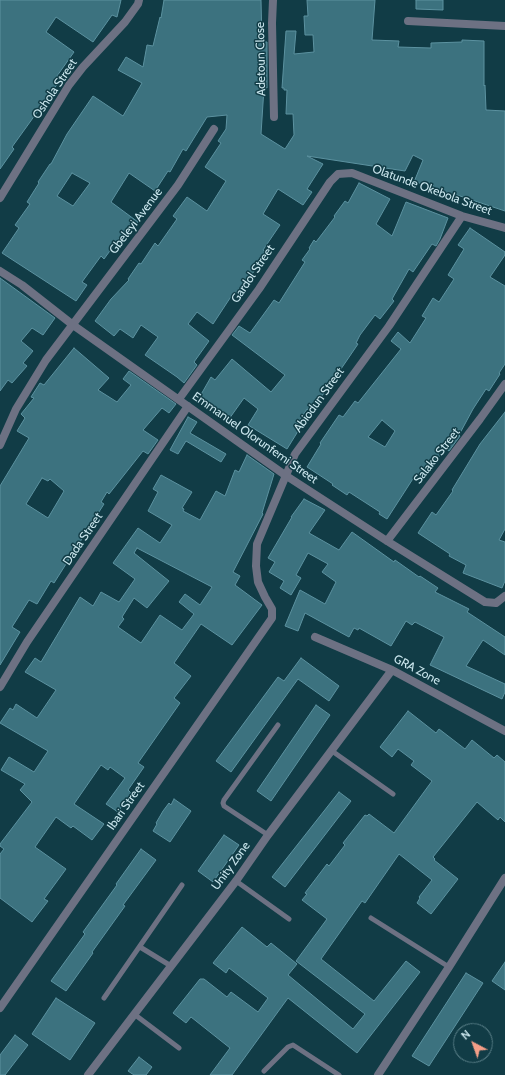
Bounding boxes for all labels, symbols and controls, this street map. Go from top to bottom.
street label: Adetoun Close [253,22,269,96]
street label: Oshola Street [30,56,80,122]
street label: Olatunde Okebola Street [370,162,494,218]
street label: Gbeleyi Avenue [106,185,166,257]
street label: Gardol Street [228,242,278,306]
street label: Abiodun Street [291,365,347,435]
street label: Emmanuel Olorunfemi Street [189,389,321,487]
street label: Salako Street [411,425,463,487]
street label: Dada Street [60,510,106,568]
street label: GRA Zone [391,652,443,688]
street label: Ibari Street [104,779,148,833]
street label: Unity Zone [209,839,253,893]
north arrow [453,1023,493,1063]
text: N [458,1027,473,1043]

